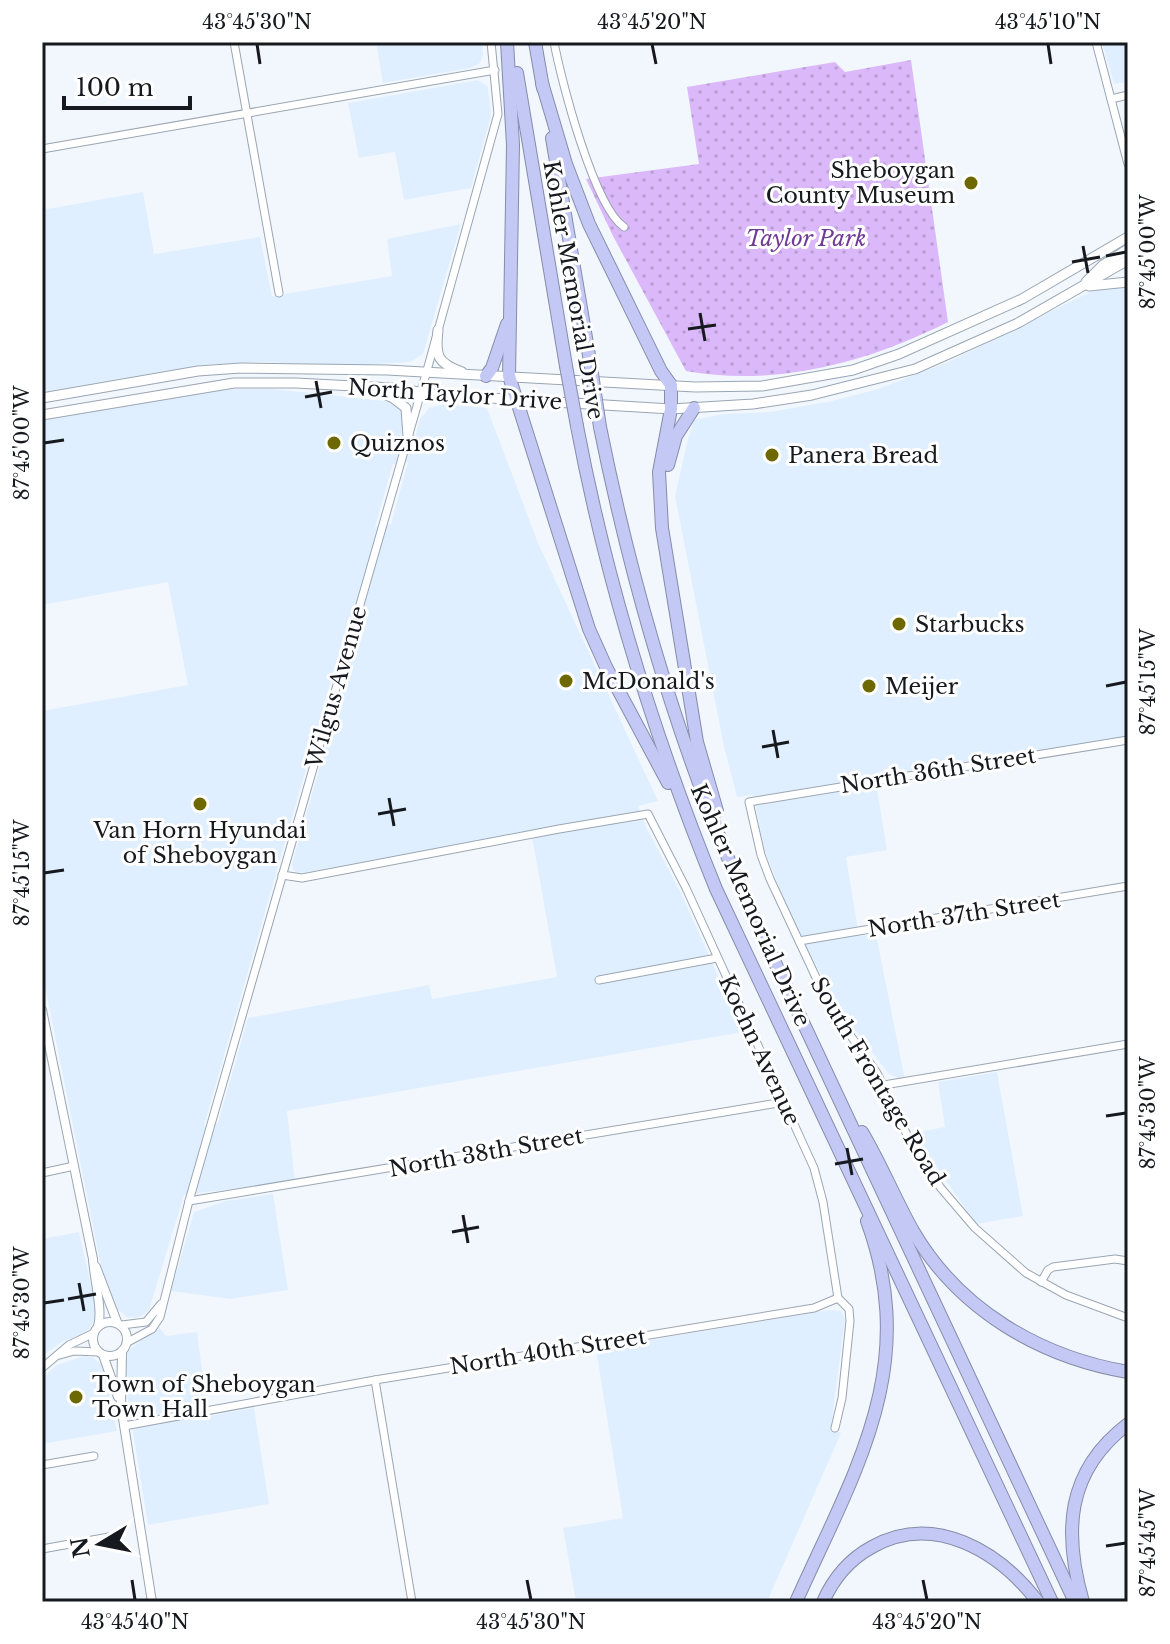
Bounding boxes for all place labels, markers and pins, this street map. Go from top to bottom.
place label: Sheboygan County Museum [766,157,955,209]
marker: Sheboygan County Museum [962,174,980,192]
place label: Quiznos [350,430,445,457]
marker: Quiznos [325,434,343,452]
place label: Panera Bread [788,442,938,469]
marker: Panera Bread [763,446,781,464]
place label: Starbucks [915,611,1025,638]
marker: Starbucks [890,615,908,633]
place label: McDonald's [582,668,715,695]
marker: McDonald's [557,672,575,690]
place label: Meijer [885,673,959,700]
marker: Meijer [860,677,878,695]
marker: Van Horn Hyundai of Sheboygan [191,795,209,813]
place label: Van Horn Hyundai of Sheboygan [92,817,307,869]
place label: Town of Sheboygan Town Hall [92,1371,316,1423]
marker: Town of Sheboygan Town Hall [67,1388,85,1406]

